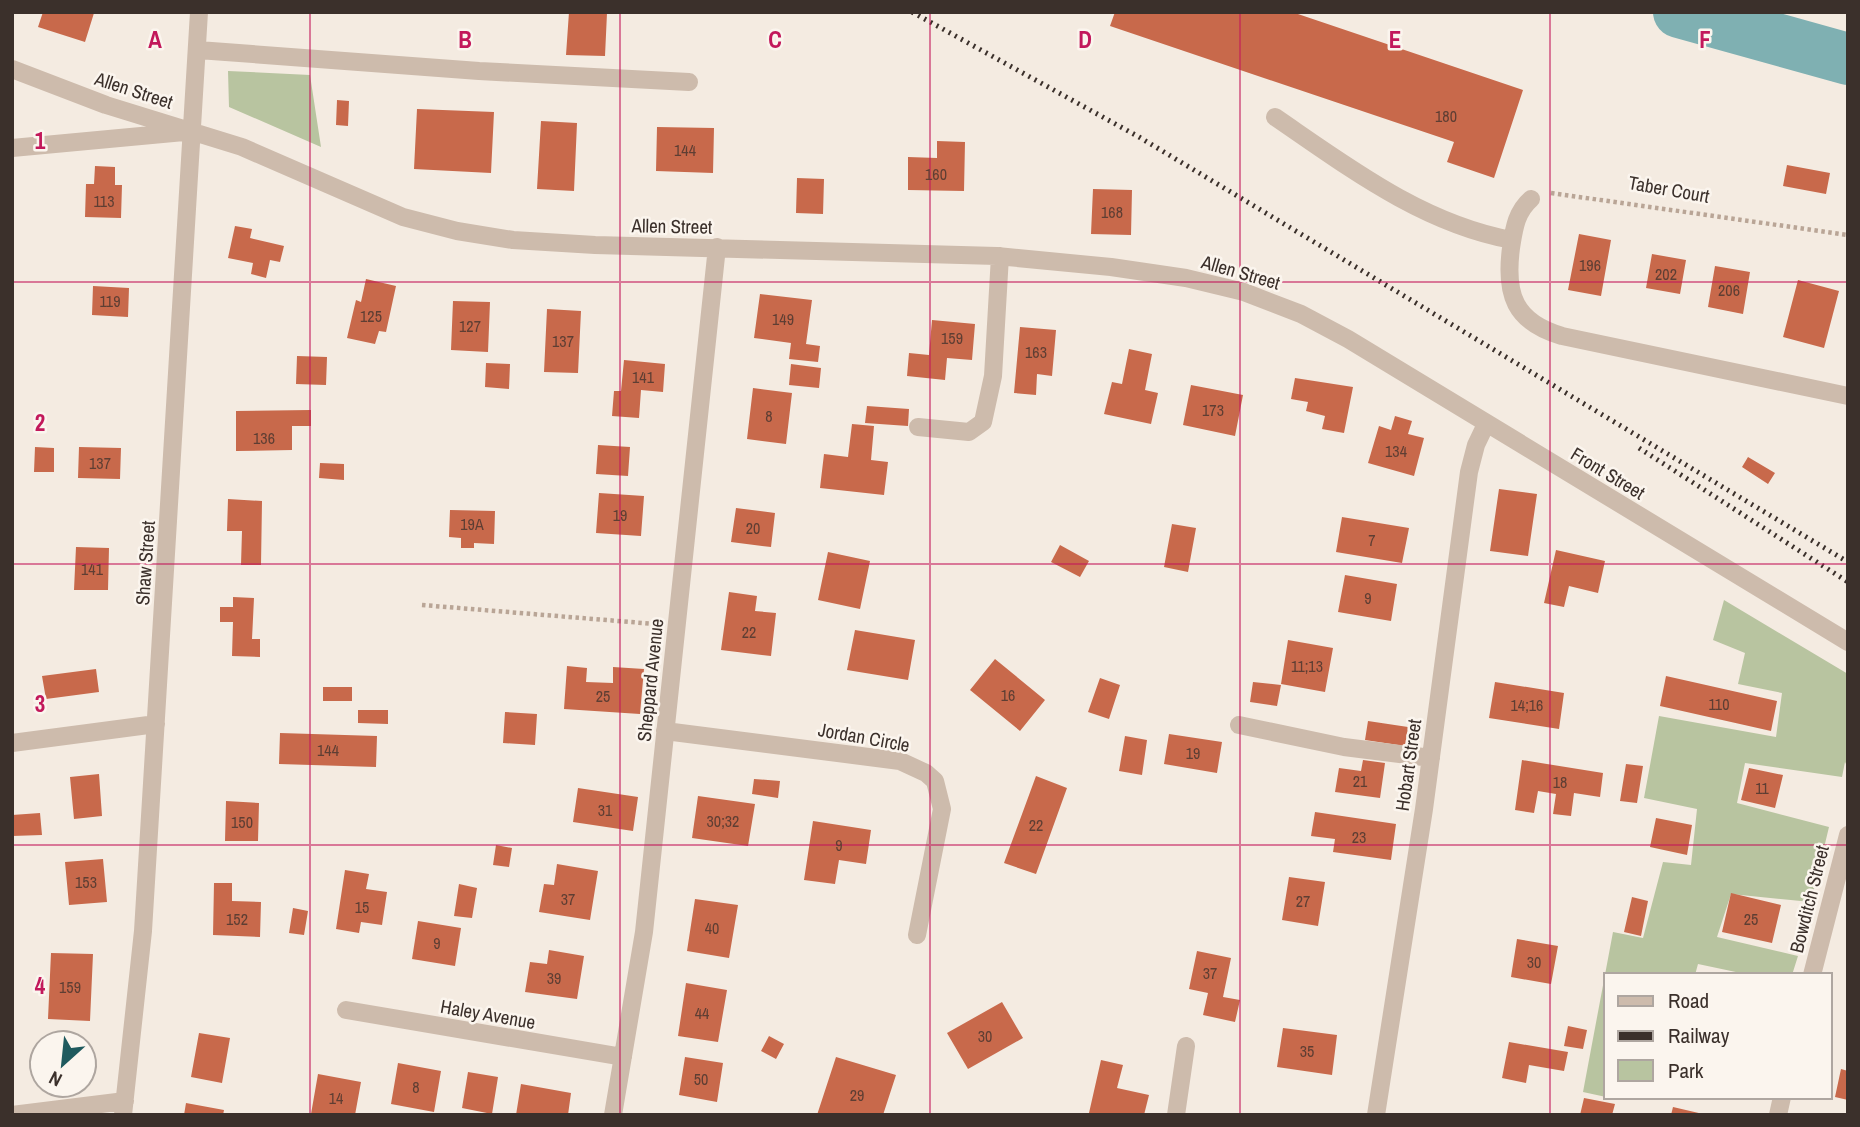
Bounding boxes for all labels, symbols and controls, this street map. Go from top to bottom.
text: A [148,24,162,55]
text: B [458,24,472,55]
text: C [768,24,782,55]
text: D [1078,24,1092,55]
text: E [1389,24,1401,55]
text: F [1699,24,1711,55]
street label: Allen Street [91,65,177,115]
house number: 180 [1435,105,1457,127]
text: 1 [35,125,46,156]
house number: 144 [674,139,696,161]
house number: 160 [925,163,947,185]
street label: Taber Court [1627,169,1712,209]
house number: 113 [94,190,114,212]
house number: 168 [1101,201,1123,223]
street label: Allen Street [631,212,713,240]
street label: Allen Street [1198,248,1284,296]
house number: 196 [1579,254,1601,276]
house number: 202 [1655,263,1677,285]
house number: 206 [1718,279,1740,301]
house number: 119 [100,290,120,312]
house number: 125 [360,305,382,327]
house number: 149 [772,308,794,330]
house number: 127 [459,315,481,337]
house number: 159 [941,327,963,349]
house number: 137 [552,330,574,352]
house number: 163 [1025,341,1047,363]
house number: 141 [632,366,655,388]
house number: 173 [1202,399,1224,421]
house number: 8 [765,405,773,427]
text: 2 [35,407,45,438]
house number: 136 [253,427,275,449]
house number: 134 [1385,440,1407,462]
street label: Front Street [1566,441,1651,506]
house number: 137 [89,452,111,474]
house number: 19 [613,504,627,526]
house number: 19A [460,513,484,535]
house number: 20 [746,517,760,539]
street label: Shaw Street [129,519,161,606]
house number: 7 [1368,529,1376,551]
house number: 141 [81,558,104,580]
house number: 9 [1364,587,1372,609]
street label: Sheppard Avenue [631,617,669,743]
house number: 22 [742,621,756,643]
house number: 11;13 [1291,655,1323,677]
house number: 16 [1001,684,1015,706]
house number: 25 [596,685,610,707]
text: 3 [35,688,45,719]
house number: 110 [1709,693,1729,715]
house number: 14;16 [1511,694,1543,716]
street label: Jordan Circle [816,716,912,758]
street label: Hobart Street [1389,717,1427,813]
house number: 144 [317,739,339,761]
house number: 19 [1186,742,1200,764]
house number: 21 [1353,770,1368,792]
house number: 18 [1553,771,1567,793]
house number: 11 [1755,777,1770,799]
house number: 31 [598,799,613,821]
house number: 30;32 [707,810,739,832]
house number: 150 [231,811,253,833]
house number: 22 [1029,814,1043,836]
house number: 23 [1352,826,1366,848]
house number: 9 [835,834,843,856]
street label: Bowditch Street [1783,842,1835,956]
house number: 153 [75,871,97,893]
house number: 37 [561,888,575,910]
house number: 27 [1296,890,1310,912]
house number: 15 [355,896,369,918]
house number: 152 [226,908,248,930]
house number: 25 [1744,908,1758,930]
house number: 40 [705,917,719,939]
house number: 9 [433,932,441,954]
house number: 30 [1527,951,1541,973]
house number: 37 [1203,962,1217,984]
house number: 39 [547,967,561,989]
text: 4 [35,970,46,1001]
legend [1604,973,1832,1099]
house number: 159 [59,976,81,998]
text: Road [1668,986,1709,1015]
street label: Haley Avenue [439,993,537,1035]
house number: 44 [695,1002,709,1024]
text: Railway [1668,1021,1730,1050]
house number: 30 [978,1025,992,1047]
north arrow [28,1029,98,1099]
house number: 35 [1300,1040,1314,1062]
text: Park [1668,1056,1704,1085]
text: N [44,1065,66,1093]
house number: 50 [694,1068,708,1090]
house number: 8 [412,1076,420,1098]
house number: 29 [850,1084,864,1106]
house number: 14 [329,1087,343,1109]

